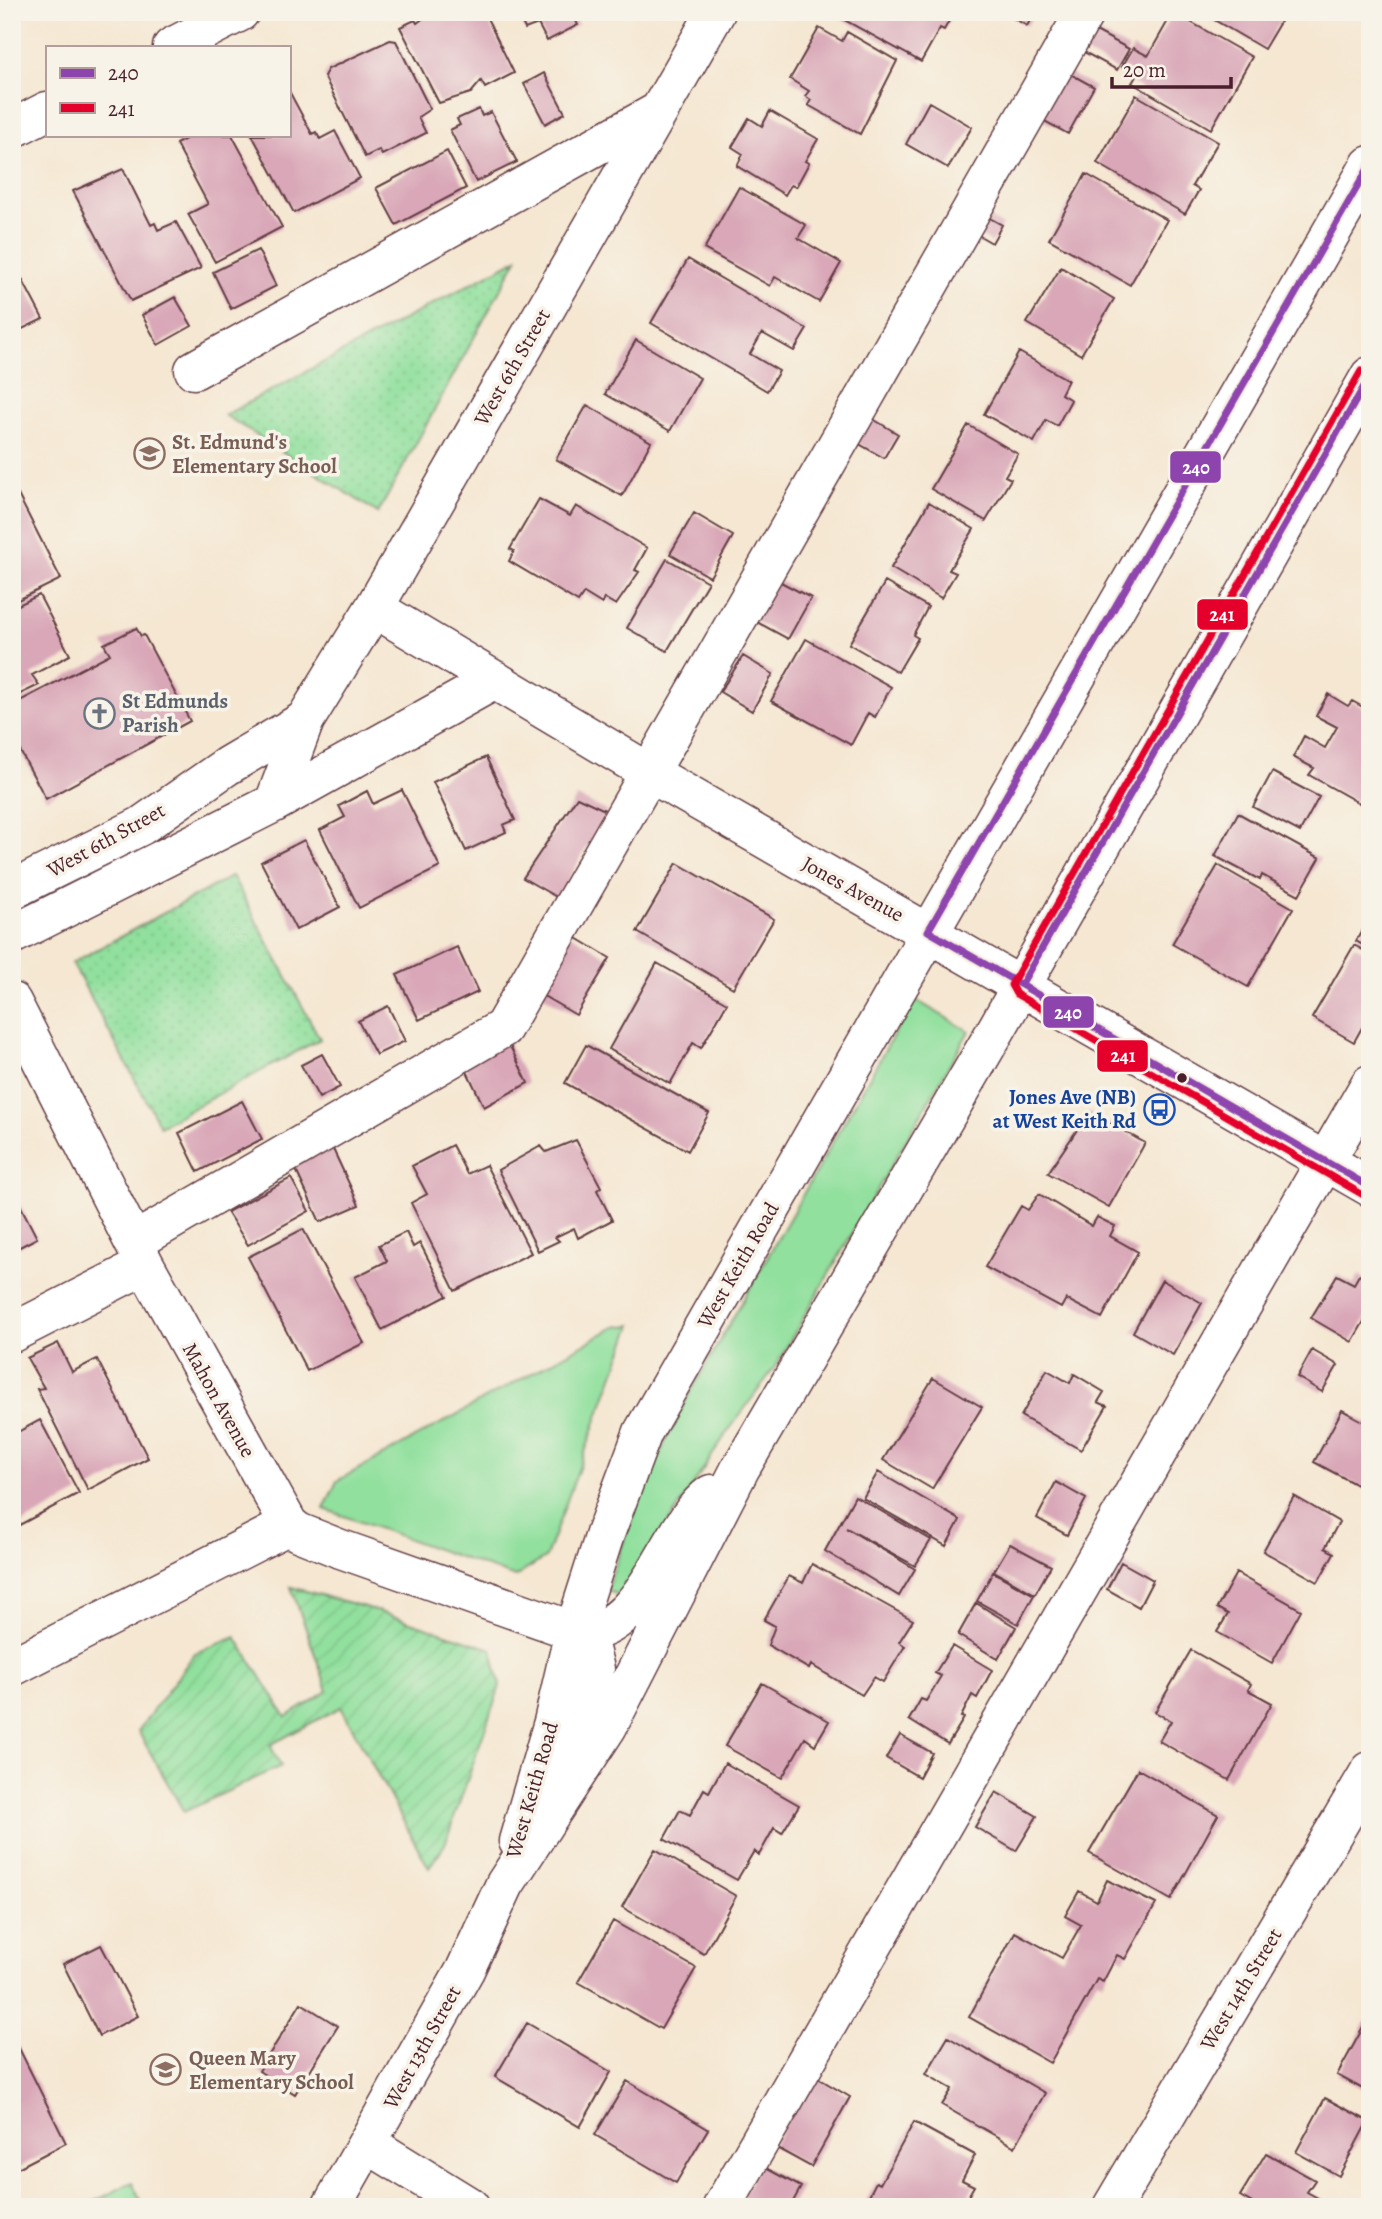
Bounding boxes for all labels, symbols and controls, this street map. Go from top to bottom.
legend [46,46,290,136]
scale bar [1112,46,1232,90]
text: 20 m [1123,56,1166,84]
text: 240 [108,59,139,87]
text: 241 [108,95,135,123]
street label: West 6th Street [467,303,557,431]
place label: St. Edmund's Elementary School [172,428,337,480]
school or university icon: St. Edmund's Elementary School [132,437,166,471]
line badge: 240 [1169,450,1222,484]
text: 240 [1182,455,1210,481]
line badge: 241 [1196,598,1249,631]
text: 241 [1210,602,1235,628]
place label: St Edmunds Parish [122,687,228,739]
church icon: St Edmunds Parish [82,696,116,730]
street label: West 6th Street [41,796,170,884]
street label: Jones Avenue [797,849,909,929]
line badge: 240 [1042,995,1095,1029]
text: 240 [1054,1000,1082,1026]
line badge: 241 [1096,1039,1149,1073]
text: 241 [1111,1043,1136,1069]
unlabelled marker [1175,1071,1189,1085]
place label: Jones Ave (NB) at West Keith Rd [993,1083,1137,1135]
bus stop icon: Jones Ave (NB) at West Keith Rd [1142,1092,1176,1126]
street label: West Keith Road [690,1196,786,1334]
street label: Mahon Avenue [176,1338,262,1462]
street label: West Keith Road [499,1718,565,1863]
street label: West 14th Street [1193,1923,1288,2056]
street label: West 13th Street [376,1980,467,2114]
place label: Queen Mary Elementary School [189,2044,354,2096]
school or university icon: Queen Mary Elementary School [149,2053,183,2087]

